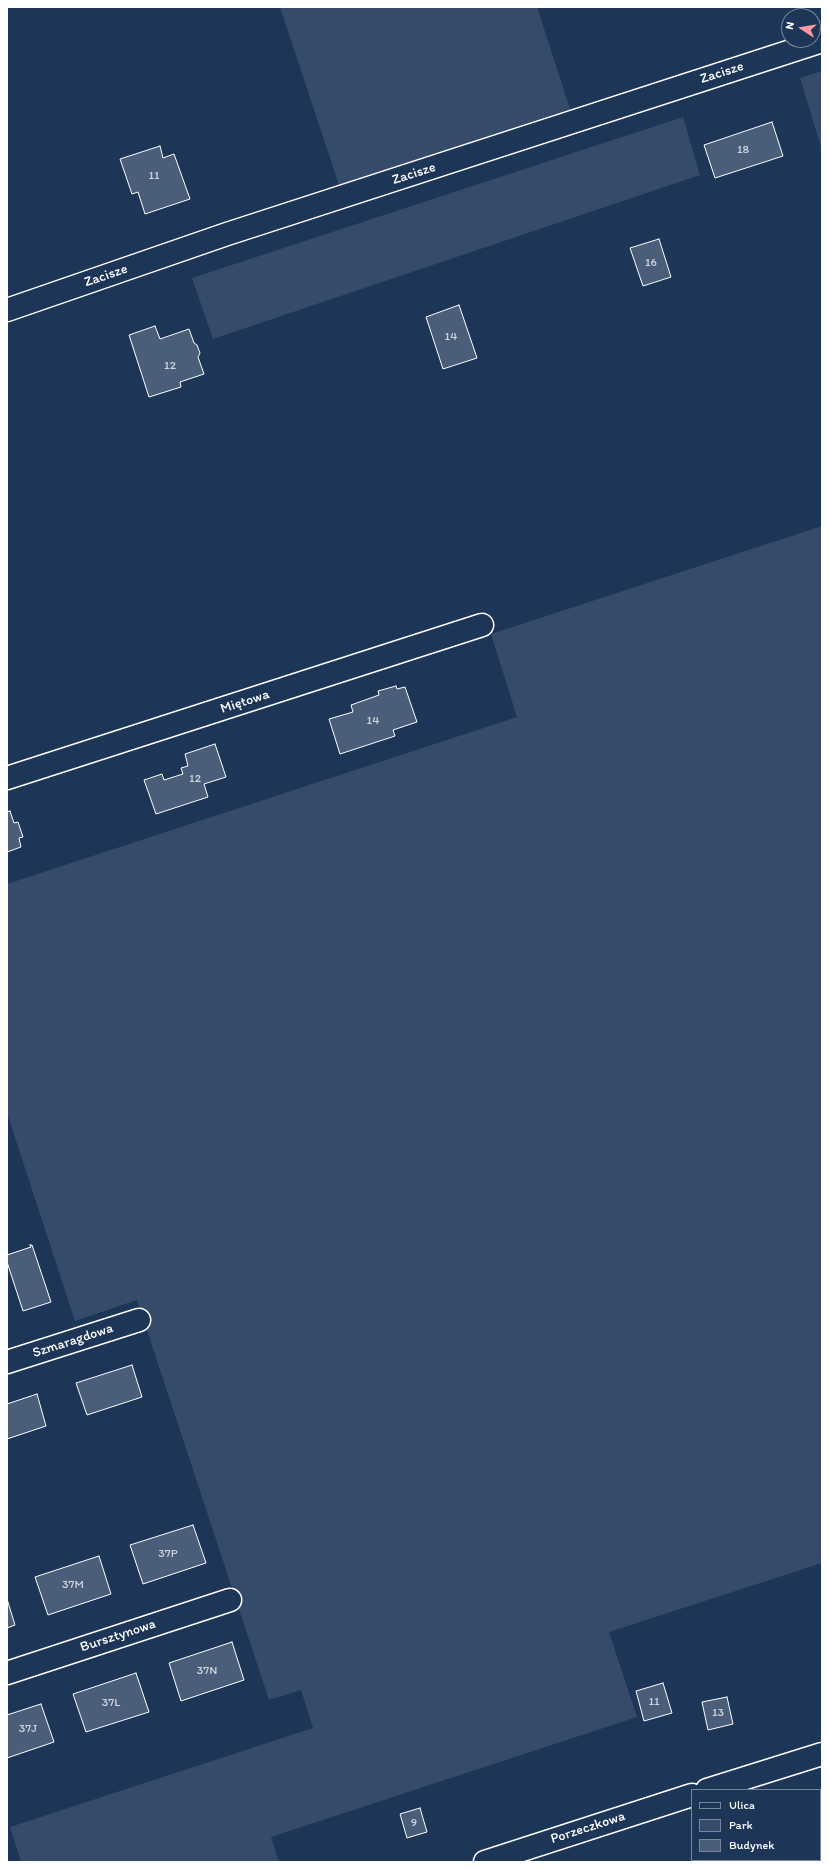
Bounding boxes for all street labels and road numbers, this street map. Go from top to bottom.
street label: Zacisze [698,58,746,88]
street label: Zacisze [390,159,438,189]
street label: Zacisze [82,261,130,291]
street label: Miętowa [218,686,272,718]
street label: Szmaragdowa [30,1320,116,1362]
street label: Bursztynowa [78,1616,158,1656]
street label: Porzeczkowa [549,1808,627,1848]

